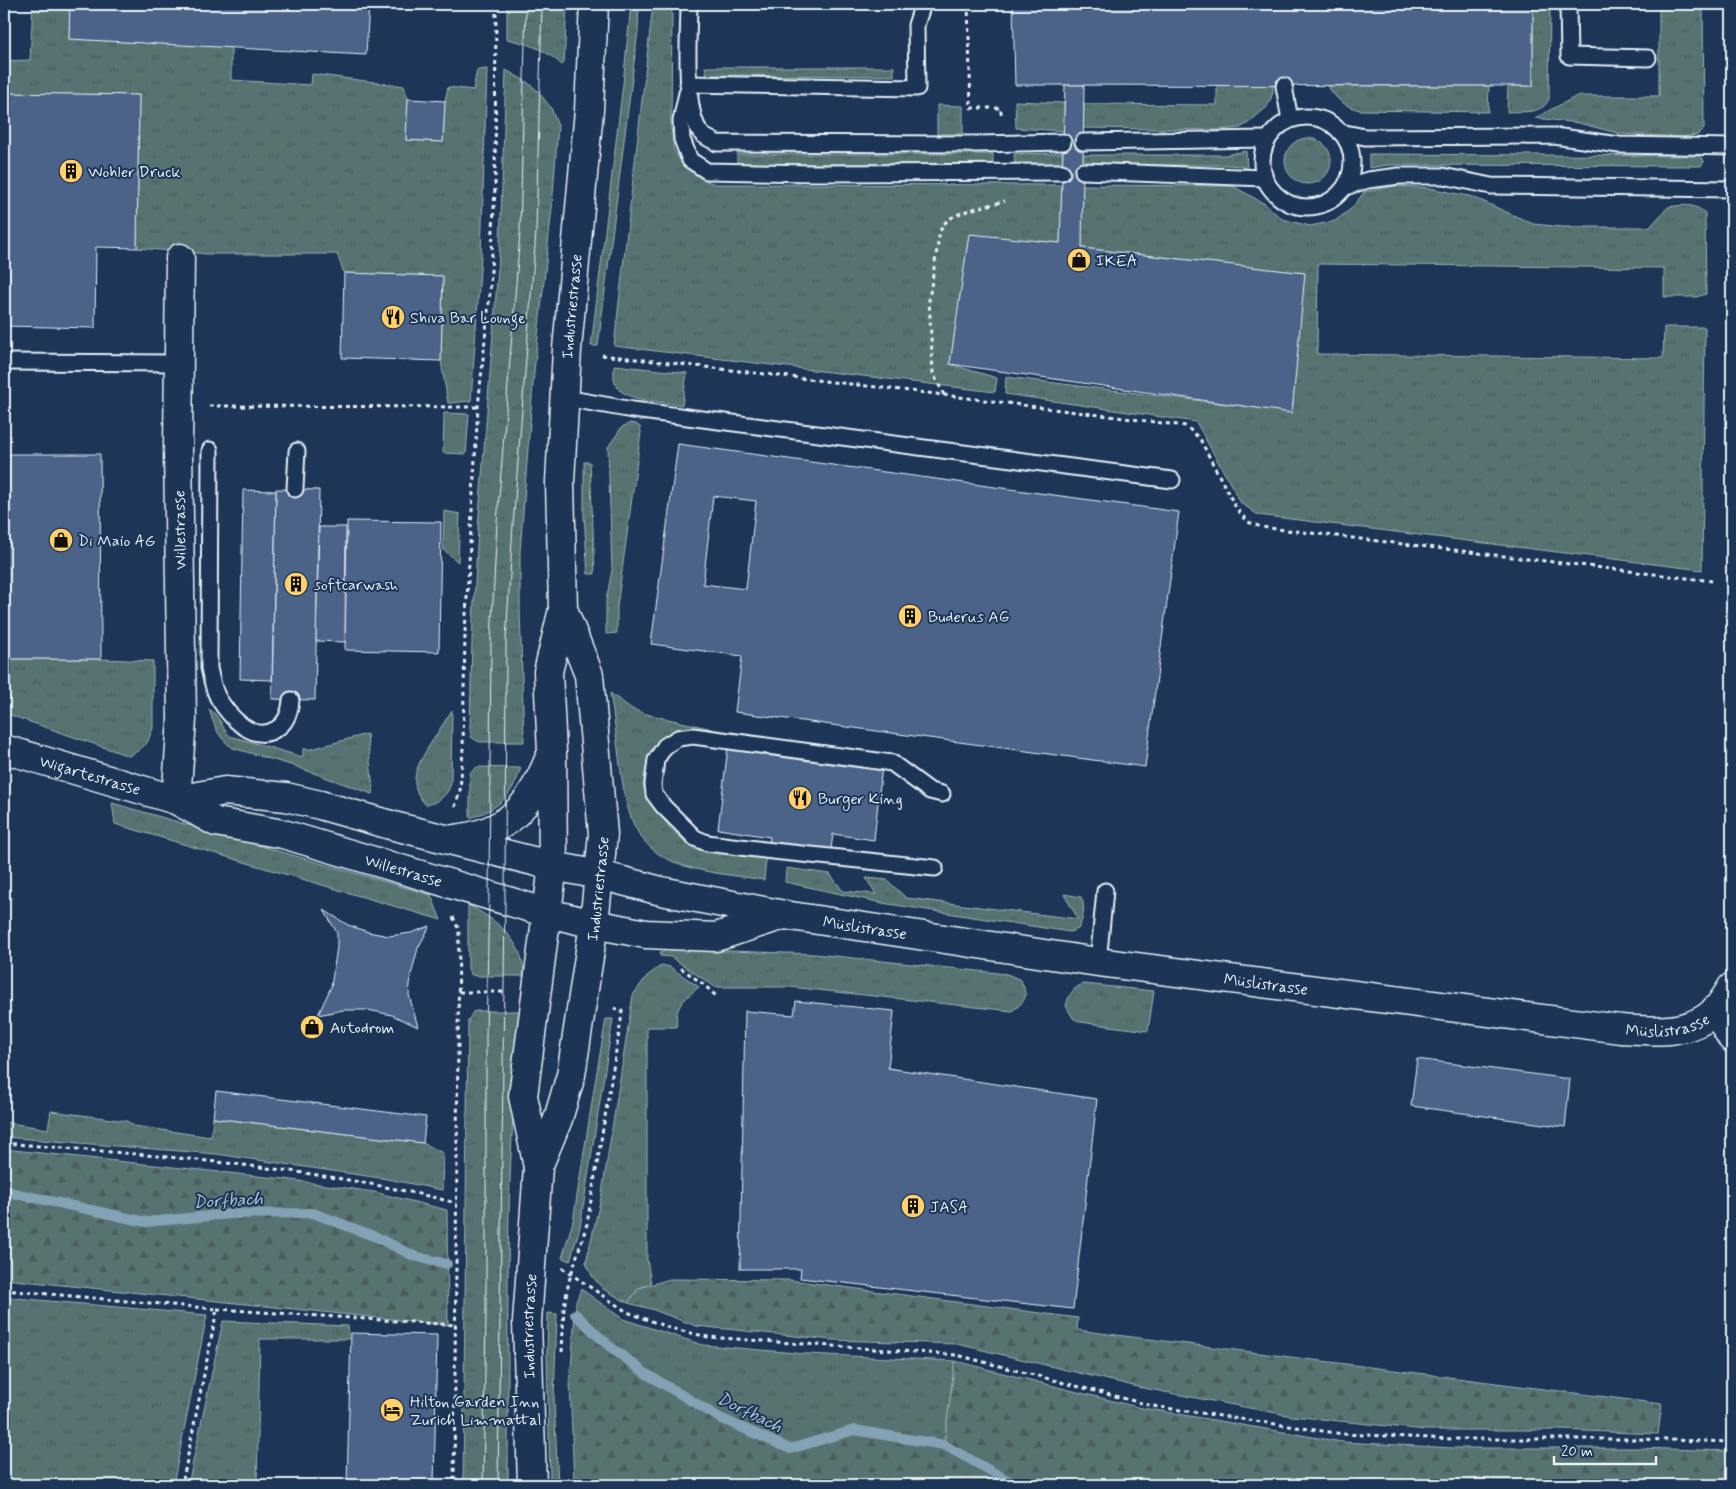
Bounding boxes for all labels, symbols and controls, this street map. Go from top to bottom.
building icon: Wohler Druck [58,158,84,184]
place label: Wohler Druck [88,162,180,183]
shop icon: IKEA [1066,247,1092,273]
place label: IKEA [1096,251,1137,272]
street label: Industriestrasse [558,253,588,359]
restaurant icon: Shiva Bar Lounge [380,304,406,330]
place label: Shiva Bar Lounge [410,308,526,330]
street label: Willestrasse [169,490,192,570]
shop icon: Di Maio AG [48,527,74,553]
place label: Di Maio AG [78,531,155,552]
building icon: softcarwash [283,571,309,597]
place label: softcarwash [314,575,398,596]
building icon: Buderus AG [897,603,923,629]
place label: Buderus AG [928,607,1010,628]
street label: Wigartestrasse [37,751,143,801]
restaurant icon: Burger King [787,785,813,811]
place label: Burger King [818,789,903,811]
street label: Industriestrasse [583,836,615,943]
street label: Willestrasse [362,850,444,893]
street label: Müslistrasse [821,912,908,945]
street label: Müslistrasse [1222,969,1309,1001]
street label: Müslistrasse [1625,1009,1714,1043]
shop icon: Autodrom [299,1014,325,1040]
place label: Autodrom [330,1018,394,1039]
water label: Dorfbach [193,1187,264,1215]
building icon: JASA [900,1193,926,1219]
place label: JASA [930,1197,968,1218]
street label: Industriestrasse [518,1273,542,1379]
water label: Dorfbach [713,1387,786,1439]
place label: Hilton Garden Inn Zurich Limmattal [410,1392,541,1431]
hotel icon: Hilton Garden Inn Zurich Limmattal [379,1397,405,1423]
scale bar [1554,1434,1656,1466]
text: 20 m [1561,1442,1593,1462]

